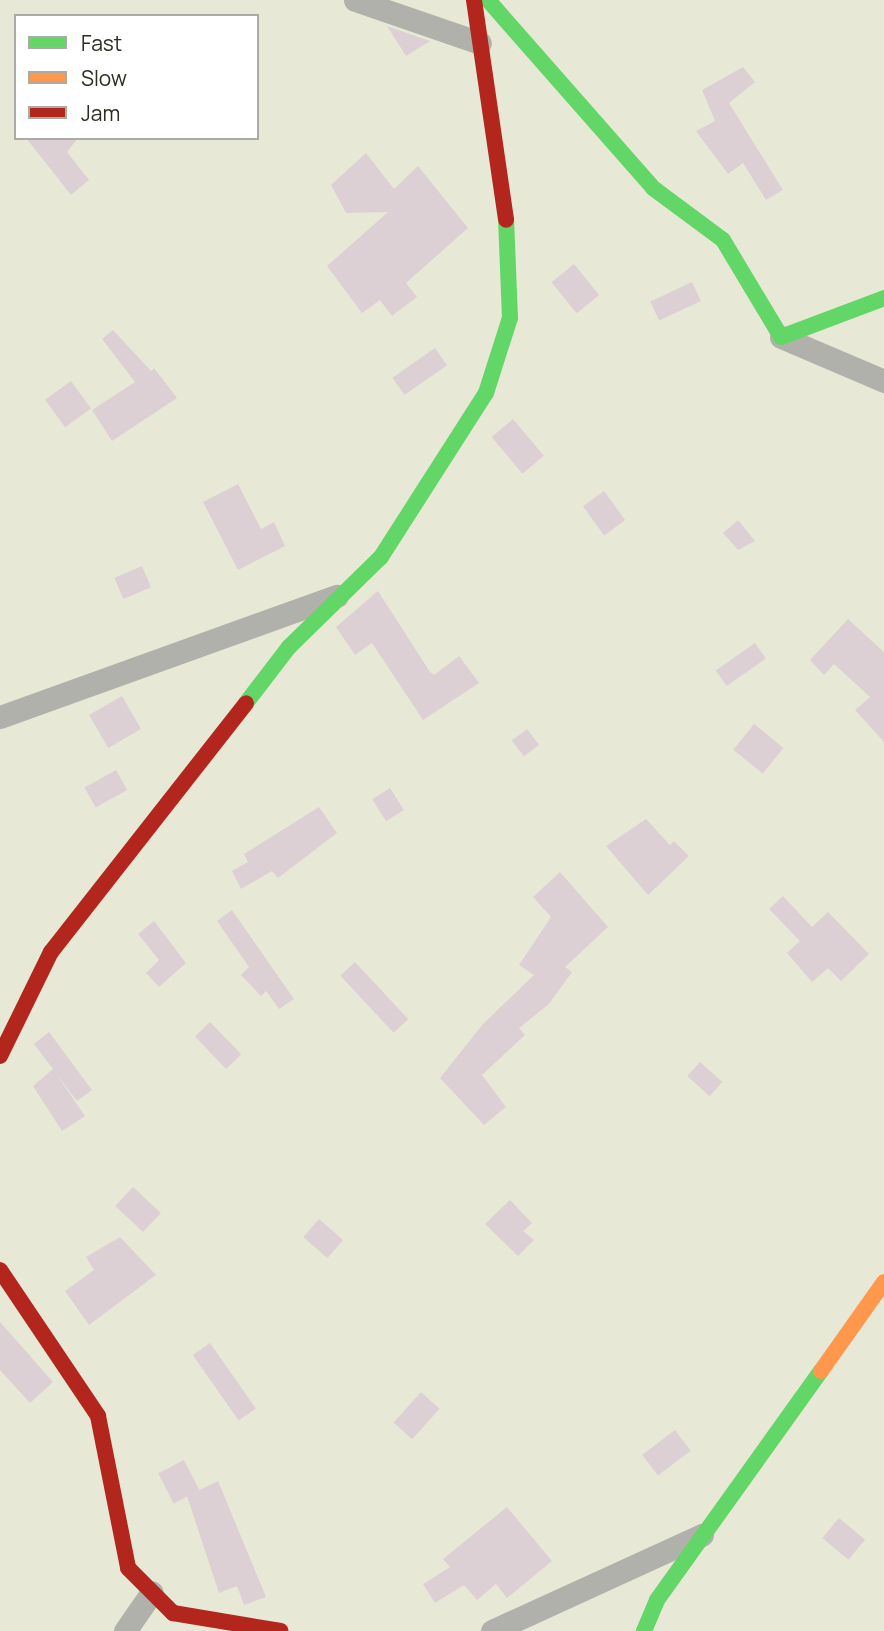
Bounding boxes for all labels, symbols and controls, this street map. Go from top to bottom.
legend [14,14,259,140]
text: Fast [81,29,122,57]
text: Slow [81,64,127,92]
text: Jam [81,99,120,127]

